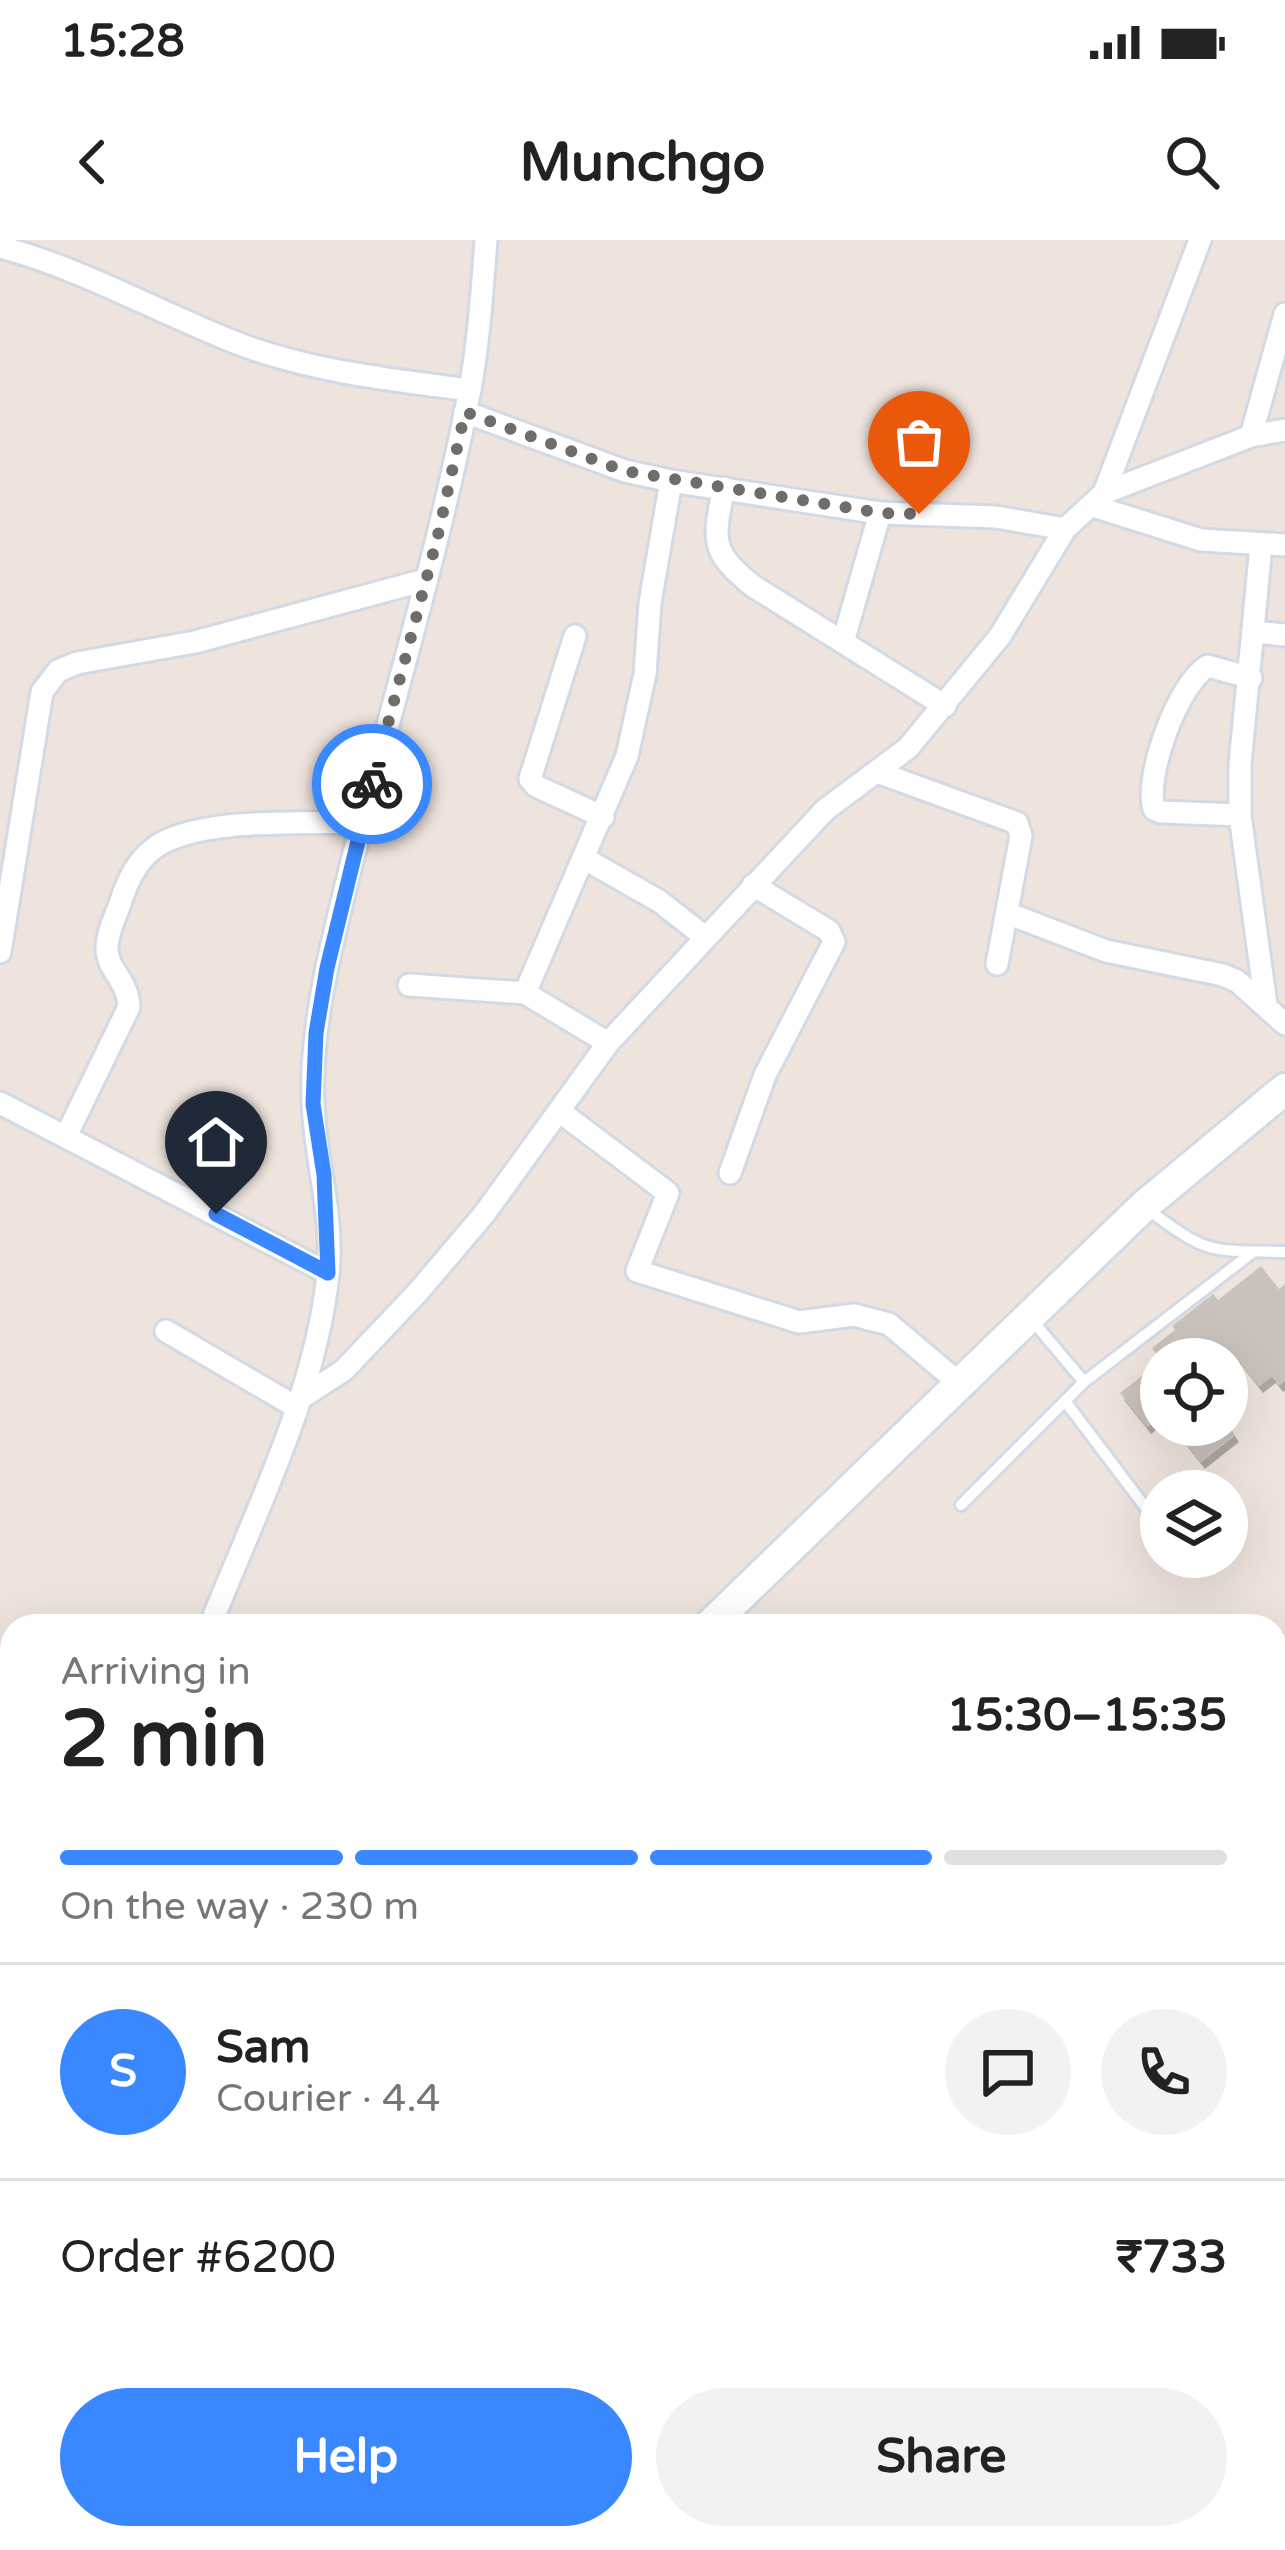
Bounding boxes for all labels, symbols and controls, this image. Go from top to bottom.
text: 15:28 [60,15,185,69]
icon: back [60,129,126,195]
icon: search [1159,129,1225,195]
text: Munchgo [520,130,765,195]
pin [868,391,970,514]
icon: bag [886,409,952,475]
courier [312,724,432,844]
icon: bike [339,751,405,817]
pin [165,1091,267,1214]
icon: home [183,1109,249,1175]
map controls [1140,1338,1248,1578]
button: locate [1140,1338,1248,1446]
button: layers [1140,1470,1248,1578]
text: Arriving in [60,1648,251,1695]
text: 15:30–15:35 [947,1689,1227,1743]
text: 2 min [60,1693,268,1787]
text: On the way · 230 m [60,1883,419,1930]
button: chat [945,2009,1071,2135]
button: phone [1101,2009,1227,2135]
text: Sam [216,2021,310,2075]
text: S [109,2045,137,2099]
text: Courier · 4.4 [216,2075,440,2122]
text: Order #6200 [60,2231,336,2285]
text: ₹733 [1116,2231,1227,2285]
button: Help [60,2388,632,2526]
button: Share [656,2388,1227,2526]

